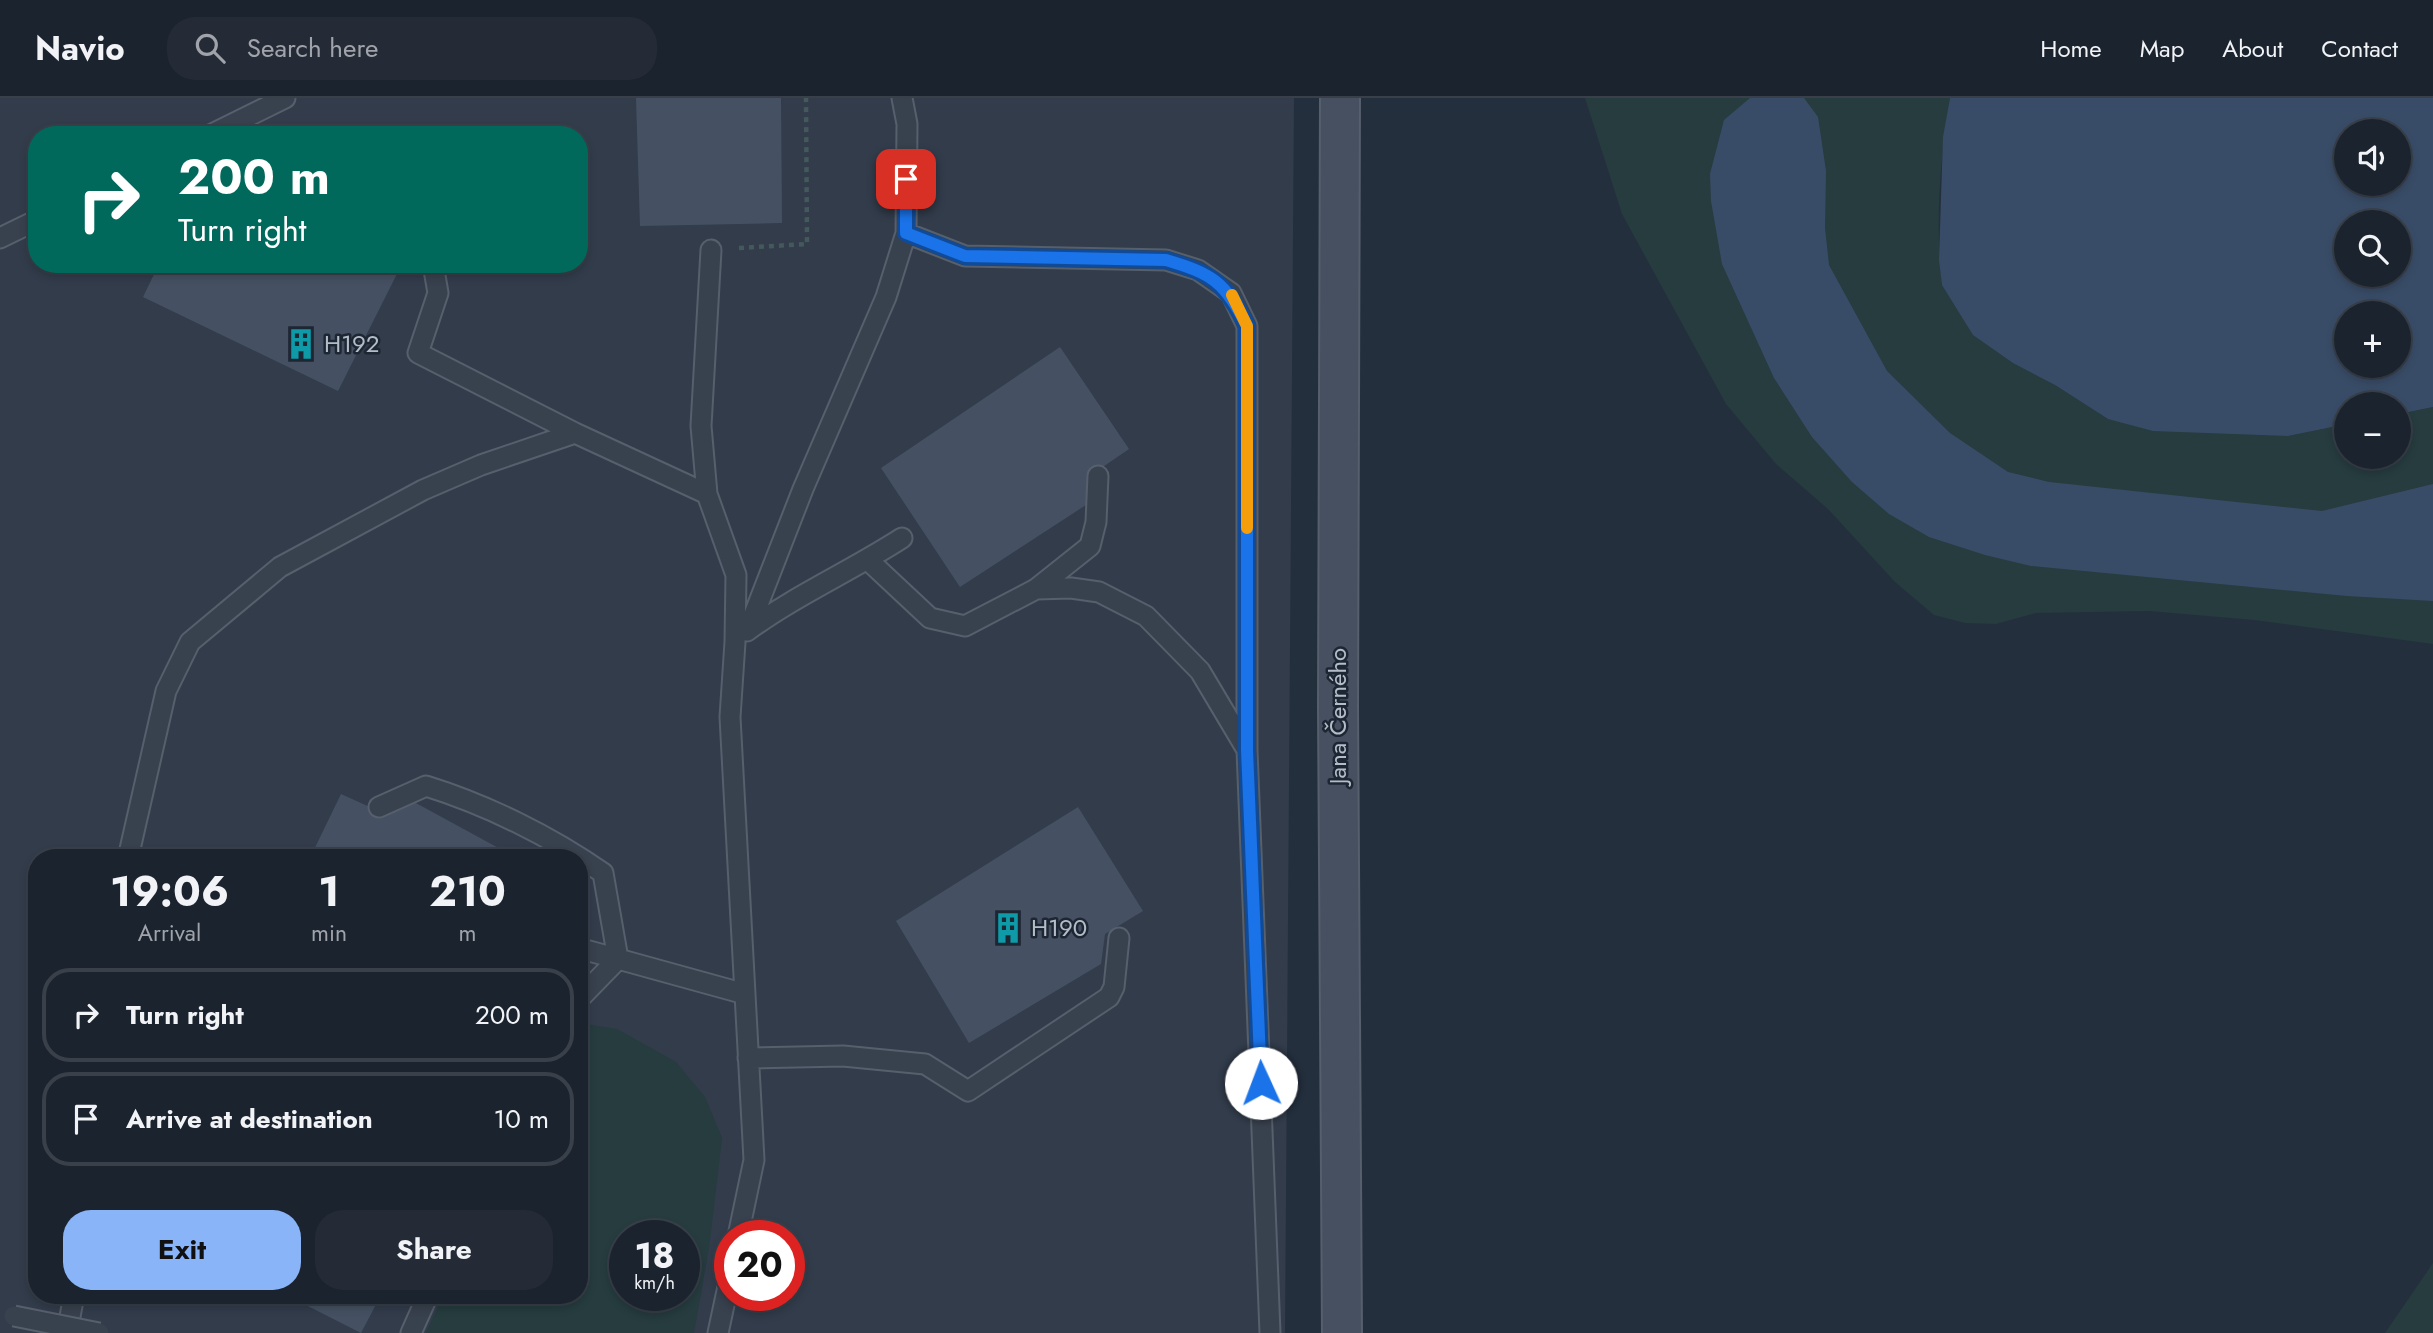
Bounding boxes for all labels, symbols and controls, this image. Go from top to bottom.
search box [167,17,657,80]
text: Navio [35,25,125,72]
icon: search [191,29,229,67]
text: Search here [247,29,378,67]
text: Home [2040,31,2102,66]
text: Map [2140,31,2184,66]
text: About [2222,31,2283,66]
text: Contact [2321,31,2398,66]
map controls [2334,119,2411,469]
button: sound [2334,119,2411,196]
text: 200 m [178,142,330,212]
pin [876,149,936,209]
icon: right [63,154,154,245]
icon: arrive [887,160,925,198]
text: Turn right [178,207,307,253]
button: search [2334,210,2411,287]
button: + [2334,301,2411,378]
place label: H192 [324,326,379,361]
building icon: H192 [284,327,318,361]
button: − [2334,392,2411,469]
street label: Jana Černého [1320,648,1355,787]
text: 19:06 [110,861,229,922]
text: 1 [318,861,340,922]
text: 210 [429,861,506,922]
place label: H190 [1031,910,1087,945]
building icon: H190 [991,911,1025,945]
text: Arrival [138,916,201,950]
text: min [311,916,347,950]
text: m [459,916,476,950]
icon: right [67,996,105,1034]
text: Turn right [126,996,244,1034]
text: 200 m [475,996,549,1034]
position arrow [1224,1046,1298,1120]
icon: arrive [67,1100,105,1138]
text: Arrive at destination [126,1100,373,1138]
text: 10 m [494,1100,549,1138]
button: Exit [63,1210,301,1290]
button: Share [315,1210,553,1290]
speed limit sign: 20 [714,1220,805,1311]
text: 18 [635,1231,674,1281]
text: km/h [634,1270,675,1296]

